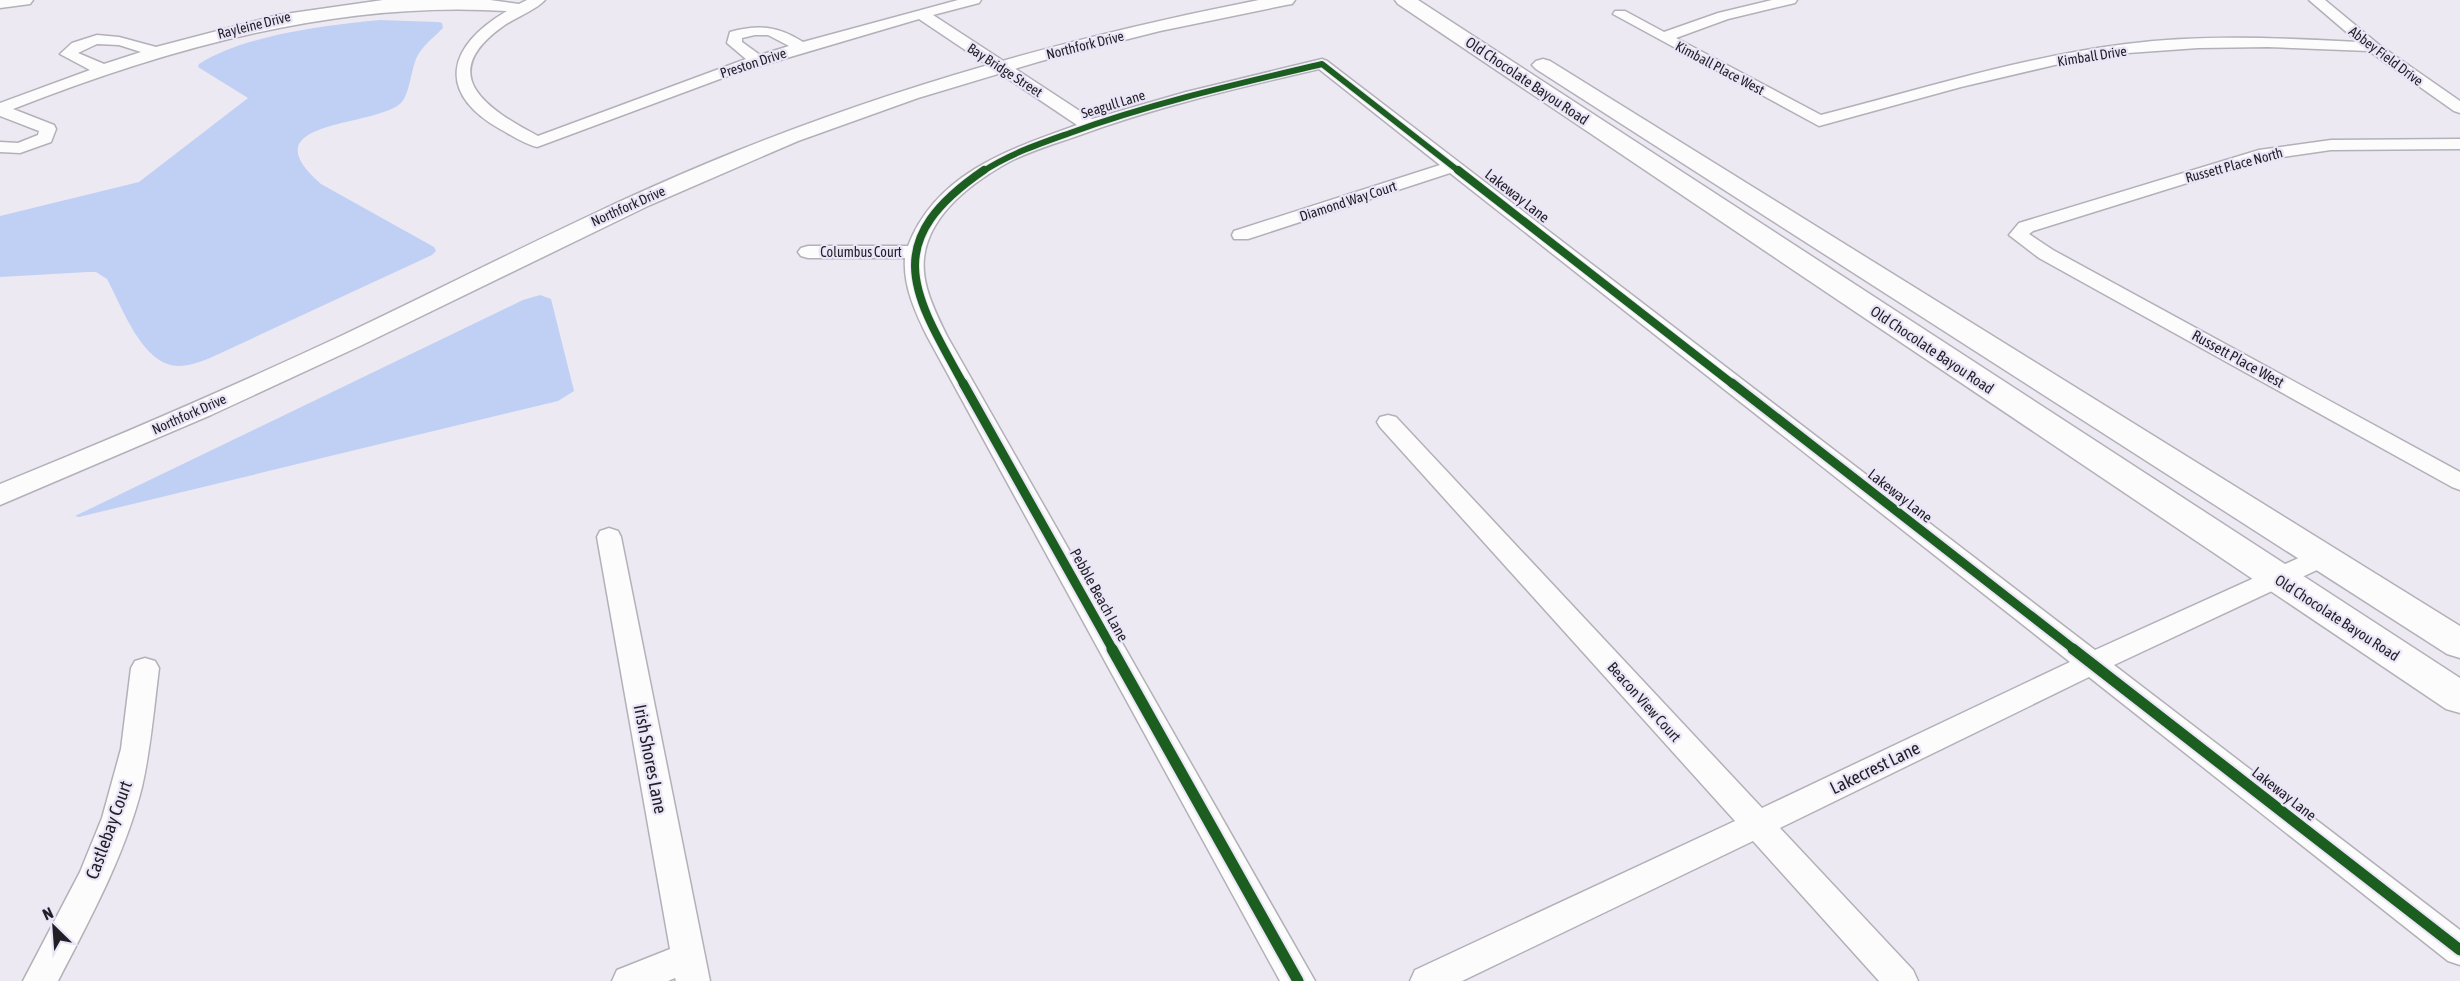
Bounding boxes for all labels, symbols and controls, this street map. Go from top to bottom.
street label: Rayleine Drive [216,8,292,42]
street label: Abbey Field Drive [2346,23,2426,89]
street label: Northfork Drive [1045,28,1125,62]
street label: Old Chocolate Bayou Road [1463,33,1592,128]
street label: Kimball Place West [1673,38,1767,98]
street label: Bay Bridge Street [965,40,1045,100]
street label: Kimball Drive [2056,43,2128,69]
street label: Preston Drive [718,45,788,81]
street label: Seagull Lane [1079,87,1147,121]
street label: Russett Place North [2184,144,2284,186]
street label: Lakeway Lane [1482,165,1553,226]
street label: Diamond Way Court [1297,178,1399,224]
street label: Northfork Drive [588,183,668,229]
street label: Columbus Court [820,244,902,260]
street label: Old Chocolate Bayou Road [1868,302,1997,397]
street label: Russett Place West [2189,326,2287,391]
street label: Northfork Drive [149,391,229,437]
street label: Lakeway Lane [1865,465,1936,526]
street label: Pebble Beach Lane [1067,545,1132,644]
street label: Old Chocolate Bayou Road [2272,571,2403,664]
street label: Beacon View Court [1604,658,1684,745]
street label: Irish Shores Lane [630,702,671,815]
street label: Lakecrest Lane [1826,737,1923,798]
street label: Lakeway Lane [2249,763,2320,824]
street label: Castlebay Court [81,778,136,882]
north arrow [24,897,84,957]
text: N [40,903,56,924]

